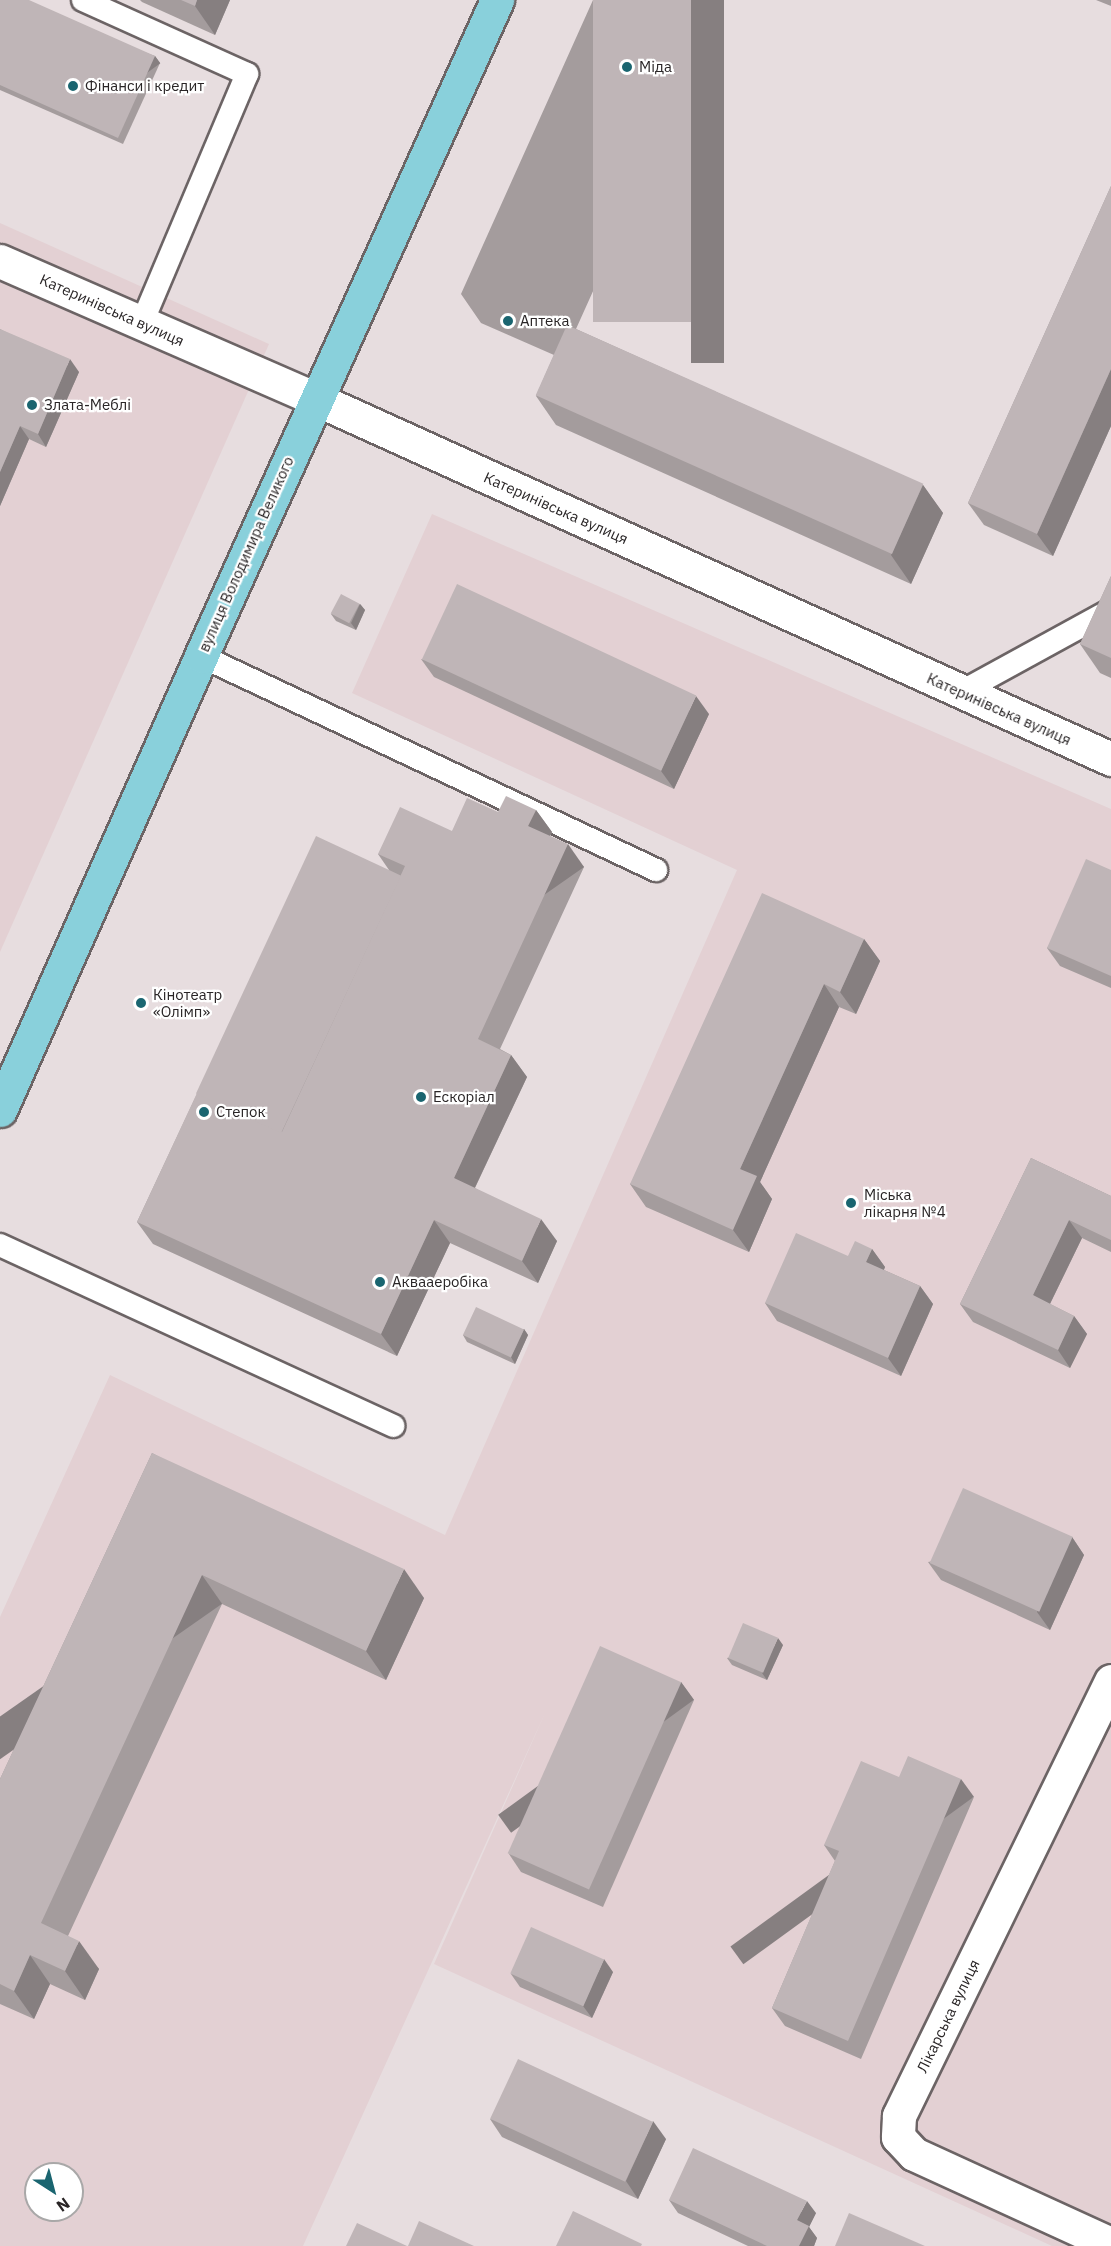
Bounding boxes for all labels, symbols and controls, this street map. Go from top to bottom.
place label: Міда [639,58,672,76]
marker: Міда [620,60,634,74]
place label: Фінанси і кредит [85,77,204,95]
marker: Фінанси і кредит [66,79,80,93]
street label: Катеринівська вулиця [37,270,187,350]
place label: Аптека [520,312,569,330]
marker: Аптека [501,314,515,328]
place label: Злата-Меблі [44,396,131,414]
marker: Злата-Меблі [25,398,39,412]
street label: вулиця Володимира Великого [195,454,297,654]
street label: Катеринівська вулиця [481,468,631,548]
street label: Катеринівська вулиця [924,669,1074,749]
place label: Кінотеатр «Олімп» [153,985,222,1020]
marker: Кінотеатр «Олімп» [134,996,148,1010]
place label: Ескоріал [433,1088,495,1106]
marker: Ескоріал [414,1090,428,1104]
place label: Степок [216,1103,266,1121]
marker: Степок [197,1105,211,1119]
place label: Міська лікарня №4 [864,1185,946,1220]
marker: Міська лікарня №4 [842,1194,860,1212]
place label: Аквааеробіка [392,1273,488,1291]
marker: Аквааеробіка [373,1275,387,1289]
street label: Лікарська вулиця [913,1956,983,2076]
north arrow [24,2162,84,2222]
text: N [53,2193,74,2216]

